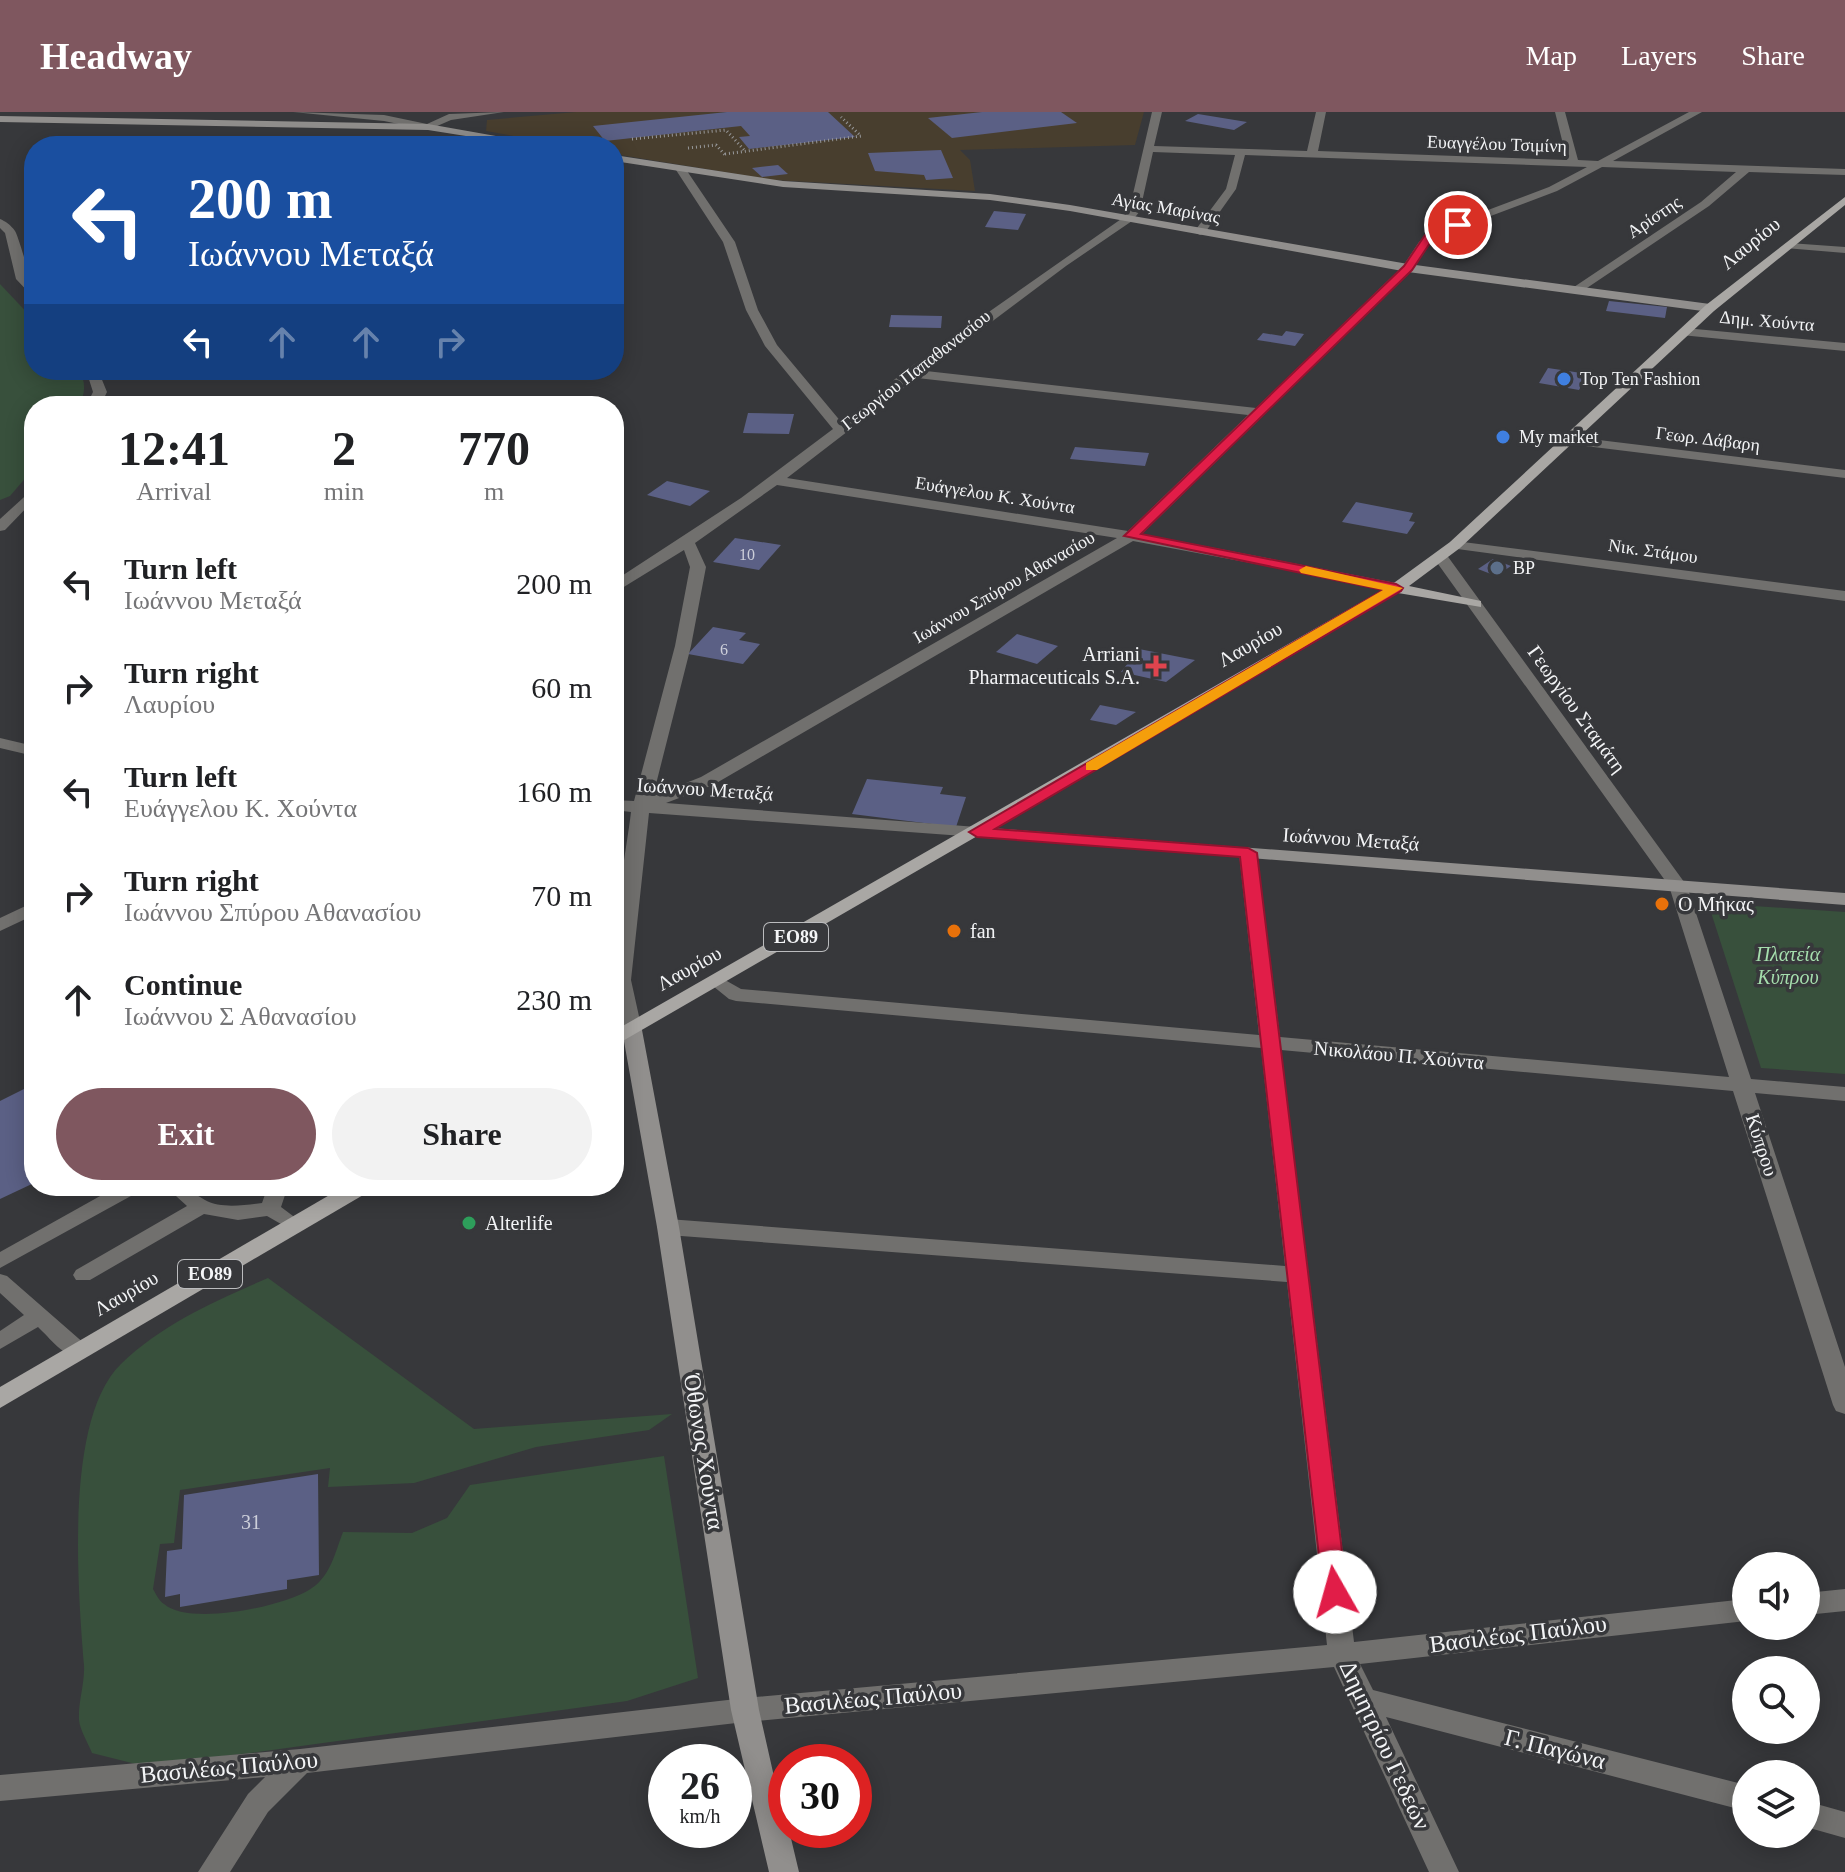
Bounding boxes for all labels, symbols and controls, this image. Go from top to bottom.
text: Headway [40,35,192,77]
text: Map [1526,40,1577,71]
text: Layers [1621,40,1697,71]
text: Share [1741,40,1805,71]
street label: Ευαγγέλου Τσιμίνη [1427,132,1567,156]
icon: left [56,168,160,272]
text: 200 m [188,168,333,230]
street label: Αγίας Μαρίνας [1110,189,1222,227]
pin [1424,191,1492,259]
street label: Αρίστης [1623,192,1685,242]
icon: arrive [1436,203,1480,247]
street label: Λαυρίου [1716,212,1785,274]
text: Ιωάννου Μεταξά [188,234,434,274]
street label: Γεωργίου Παπαθανασίου [838,306,994,434]
street label: Δημ. Χούντα [1719,307,1816,335]
icon: left [176,320,220,364]
icon: ahead [260,320,304,364]
icon: ahead [344,320,388,364]
icon: right [428,320,472,364]
place label: Top Ten Fashion [1580,369,1700,389]
marker: Top Ten Fashion [1555,370,1573,388]
text: 12:41 [118,422,230,475]
text: 2 [332,422,356,475]
text: 770 [458,422,530,475]
street label: Γεωρ. Δάβαρη [1655,423,1761,455]
place label: My market [1519,427,1598,447]
marker: My market [1494,428,1512,446]
street label: Ευάγγελου Κ. Χούντα [914,473,1077,518]
text: Arrival [136,477,211,506]
text: min [324,477,364,506]
text: m [484,477,504,506]
street label: Ιωάννου Σπύρου Αθανασίου [910,527,1098,647]
street label: Νικ. Στάμου [1607,535,1699,567]
house number: 10 [739,546,755,563]
text: Turn left [124,552,237,585]
place label: BP [1513,558,1535,578]
marker: BP [1488,559,1506,577]
icon: left [56,562,100,606]
text: 200 m [516,567,592,600]
text: Ιωάννου Μεταξά [124,586,302,615]
street label: Λαυρίου [1214,617,1286,672]
house number: 6 [720,641,728,658]
street label: Γεωργίου Σταμάτη [1523,641,1630,777]
place label: Arriani Pharmaceuticals S.A. [968,643,1140,688]
text: Turn right [124,656,259,689]
marker: Arriani Pharmaceuticals S.A. [1147,657,1165,675]
icon: right [56,666,100,710]
text: 60 m [531,671,592,704]
text: Λαυρίου [124,690,215,719]
text: Turn left [124,760,237,793]
icon: left [56,770,100,814]
street label: Ιωάννου Μεταξά [636,773,774,805]
text: 160 m [516,775,592,808]
text: Ευάγγελου Κ. Χούντα [124,794,357,823]
street label: Ιωάννου Μεταξά [1282,823,1420,855]
text: Turn right [124,864,259,897]
icon: right [56,874,100,918]
text: 70 m [531,879,592,912]
place label: Ο Μήκας [1678,893,1754,916]
marker: Ο Μήκας [1653,895,1671,913]
text: Ιωάννου Σπύρου Αθανασίου [124,898,421,927]
place label: fan [970,920,996,942]
marker: fan [945,922,963,940]
road number: ΕΟ89 [764,923,828,951]
street label: Λαυρίου [653,941,726,996]
park label: Πλατεία Κύπρου [1755,943,1821,989]
text: Continue [124,968,242,1001]
icon: ahead [56,978,100,1022]
text: 230 m [516,983,592,1016]
text: Ιωάννου Σ Αθανασίου [124,1002,357,1031]
street label: Νικολάου Π. Χούντα [1313,1037,1486,1073]
button: Exit [56,1088,316,1180]
button: Share [332,1088,592,1180]
street label: Κύπρου [1741,1111,1782,1179]
place label: Alterlife [485,1212,553,1234]
marker: Alterlife [460,1214,478,1232]
road number: ΕΟ89 [178,1260,242,1288]
street label: Λαυρίου [90,1266,162,1321]
street label: Όθωνος Χούντα [679,1371,729,1532]
house number: 31 [241,1511,261,1533]
position arrow [1293,1550,1377,1634]
map controls [1732,1552,1820,1848]
button: sound [1732,1552,1820,1640]
street label: Βασιλέως Παύλου [1428,1610,1608,1658]
street label: Δημητρίου Γεδεών [1334,1656,1436,1834]
button: search [1732,1656,1820,1744]
street label: Βασιλέως Παύλου [783,1677,963,1719]
street label: Γ. Παγώνα [1502,1724,1608,1774]
speed limit sign: 30 [768,1744,872,1848]
street label: Βασιλέως Παύλου [139,1746,319,1788]
button: layers [1732,1760,1820,1848]
text: 26 [680,1763,720,1808]
text: km/h [679,1805,721,1827]

